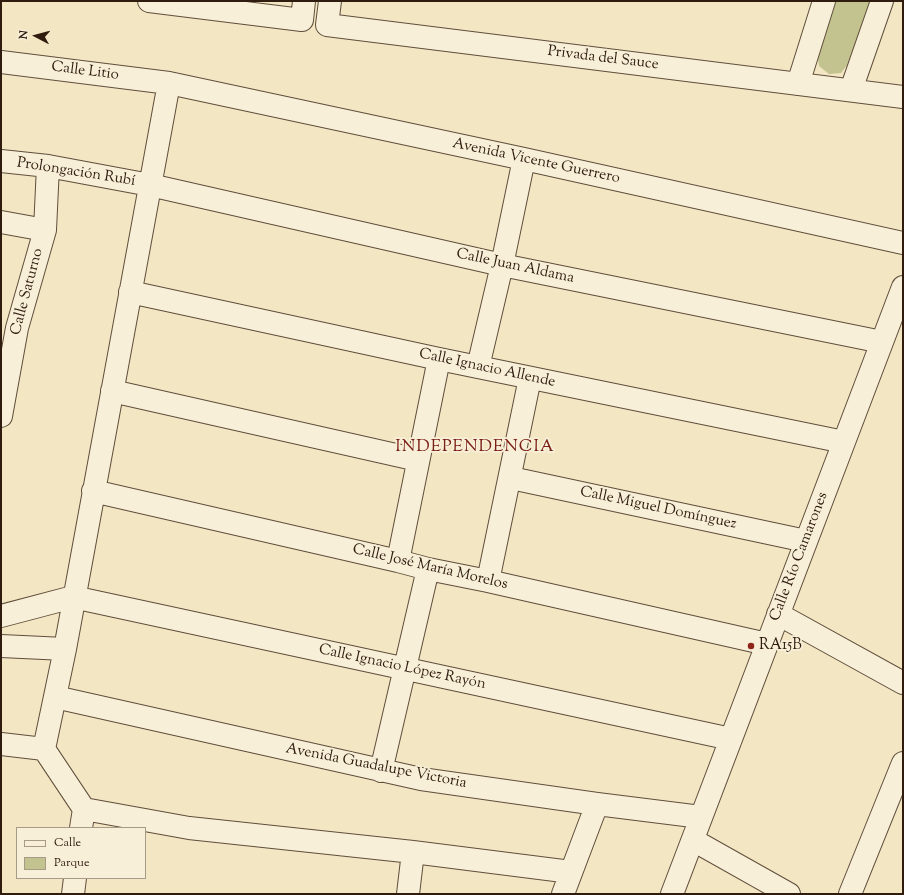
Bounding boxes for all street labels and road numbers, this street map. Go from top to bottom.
street label: Privada del Sauce [546,43,660,75]
street label: Calle Litio [50,59,120,85]
street label: Avenida Vicente Guerrero [451,135,621,189]
street label: Prolongación Rubí [16,155,136,191]
street label: Calle Juan Aldama [454,246,576,288]
street label: Calle Saturno [8,247,48,337]
street label: Calle Ignacio Allende [417,346,557,392]
street label: Calle Miguel Domínguez [578,484,738,534]
street label: Calle Río Camarones [767,490,833,624]
street label: Calle José María Morelos [351,541,509,595]
street label: Calle Ignacio López Rayón [317,641,487,695]
street label: Avenida Guadalupe Victoria [284,741,468,793]

